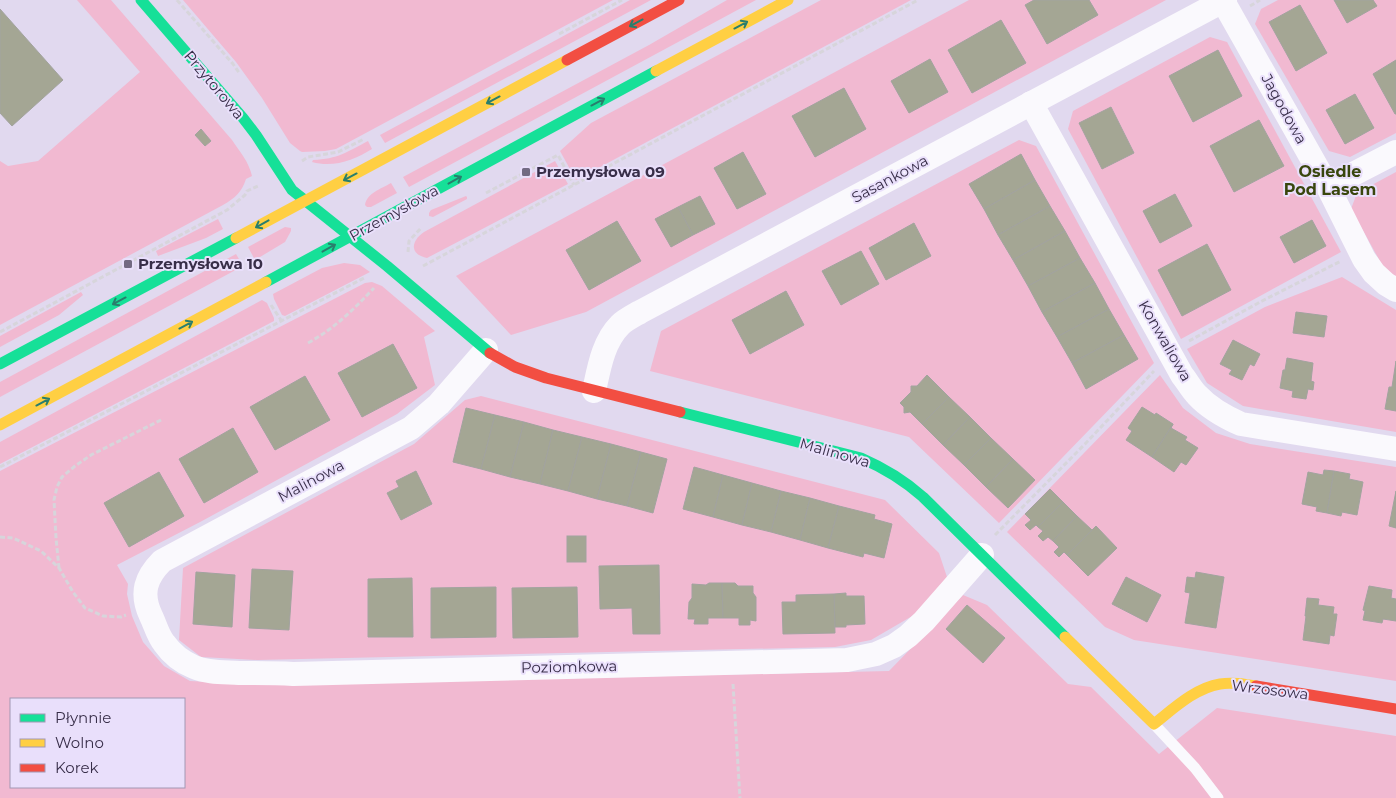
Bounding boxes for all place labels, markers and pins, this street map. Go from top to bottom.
place label: Przemysłowa 09 [536,162,665,181]
marker: Przemysłowa 09 [520,166,532,178]
place label: Przemysłowa 10 [138,254,263,273]
marker: Przemysłowa 10 [122,258,134,270]

